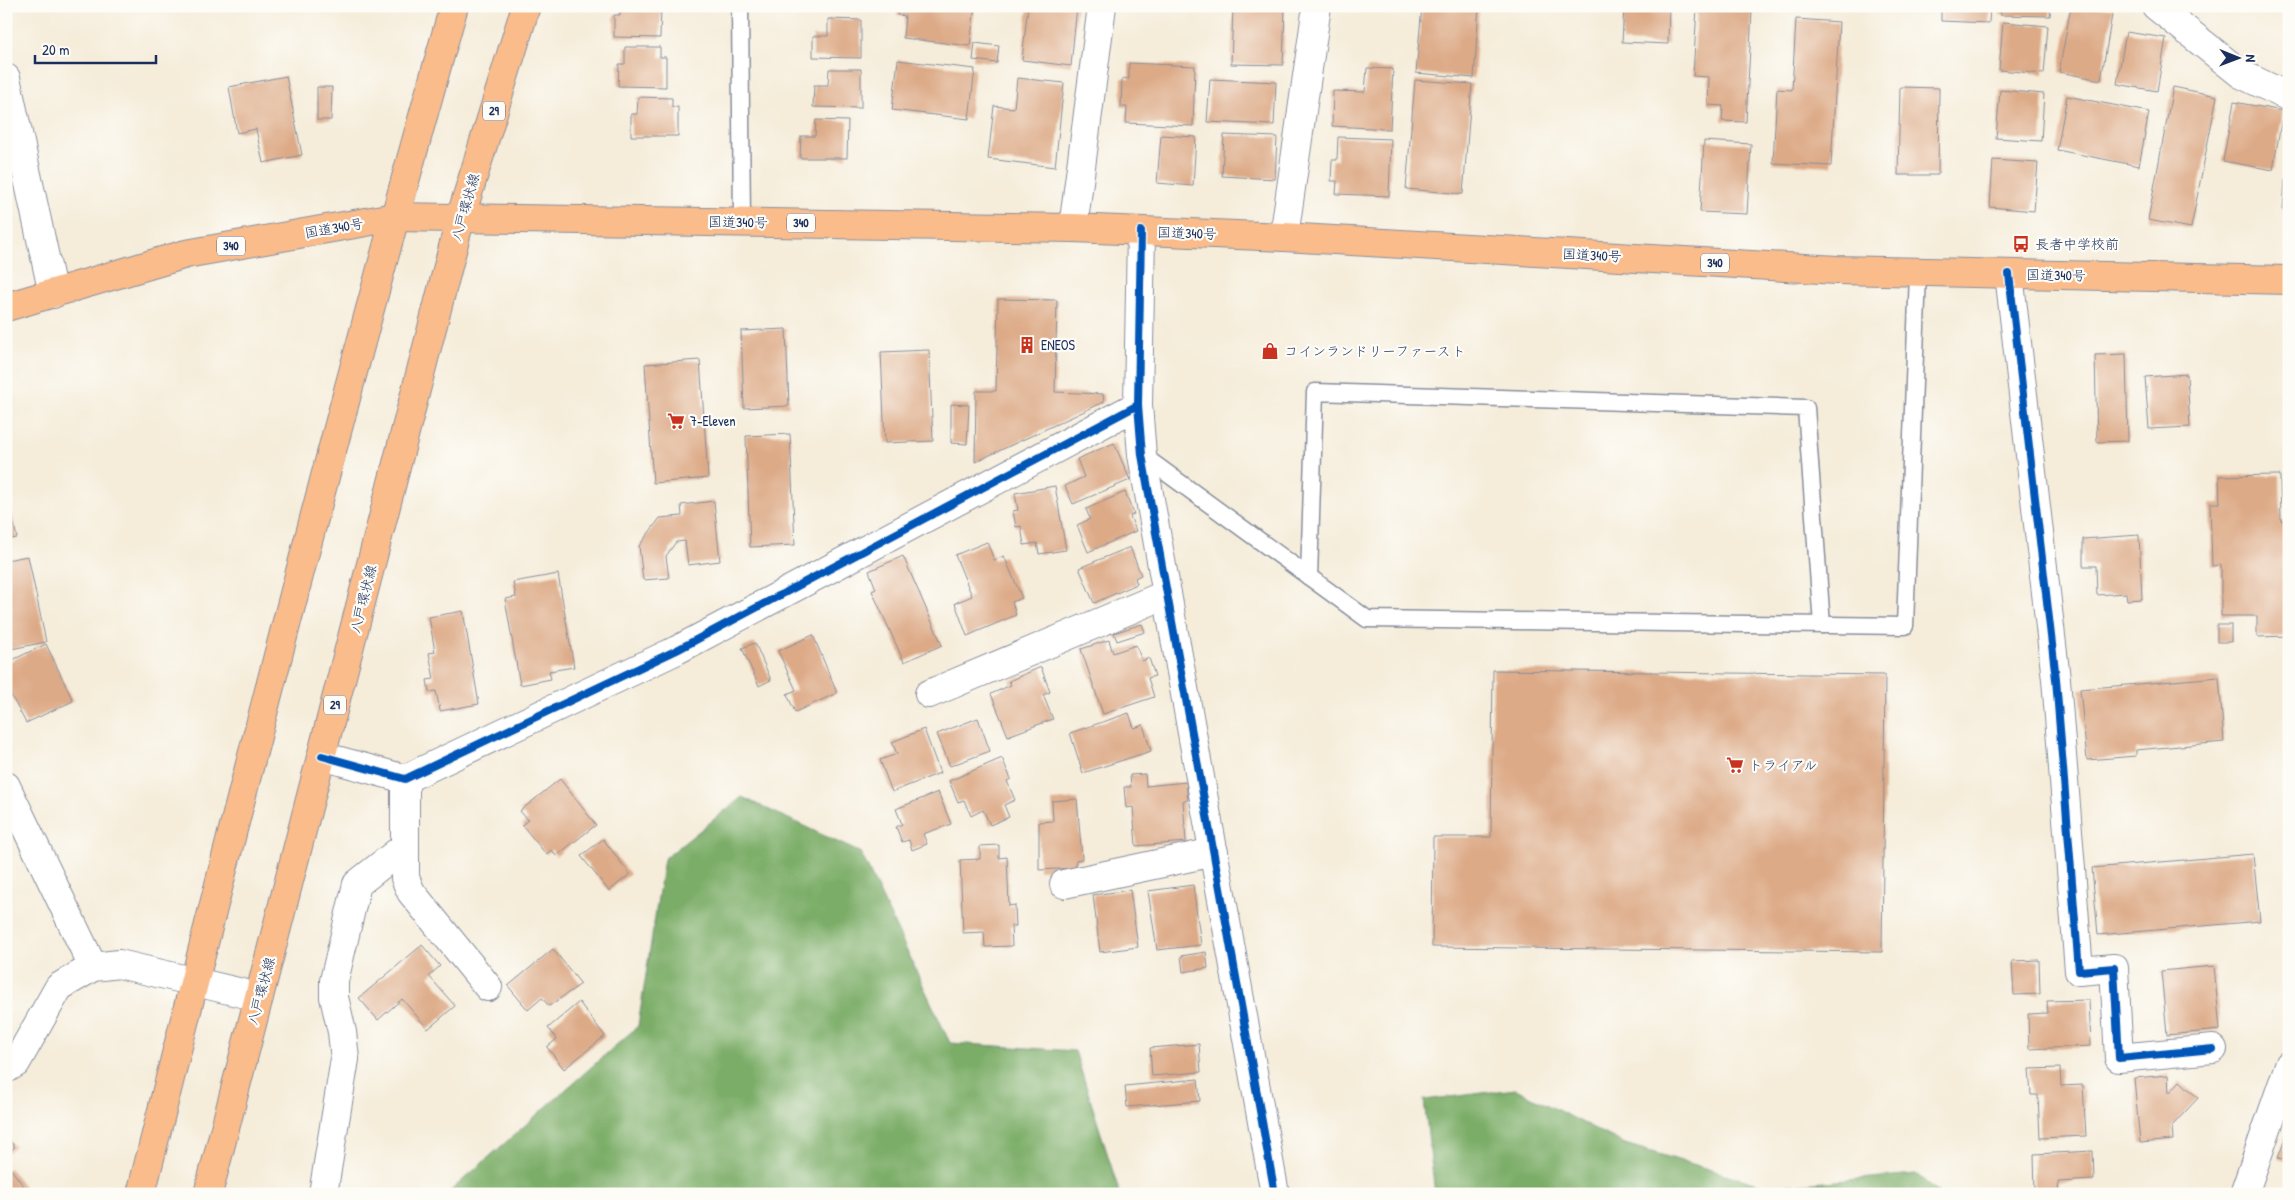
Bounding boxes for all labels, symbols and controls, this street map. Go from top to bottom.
scale bar [35,32,156,64]
north arrow [2212,32,2262,82]
text: 20 m [42,39,69,60]
text: N [2242,54,2261,63]
road number: 29 [483,102,505,120]
street label: 八戸環状線 [446,171,483,243]
street label: 国道340号 [708,211,768,232]
street label: 国道340号 [303,213,365,242]
road number: 340 [787,214,815,232]
street label: 国道340号 [1157,222,1217,243]
bus stop icon: 長者中学校前 [2011,234,2031,254]
place label: 長者中学校前 [2035,234,2119,253]
road number: 340 [217,237,245,256]
street label: 国道340号 [1562,243,1622,266]
road number: 340 [1701,254,1729,272]
street label: 国道340号 [2026,264,2086,285]
building icon: ENEOS [1017,335,1037,355]
place label: ENEOS [1041,335,1076,354]
shop icon: コインランドリーファースト [1260,341,1280,361]
place label: コインランドリーファースト [1284,341,1466,360]
supermarket icon: 7-Eleven [666,411,686,431]
place label: 7-Eleven [690,411,736,430]
street label: 八戸環状線 [345,563,380,635]
road number: 29 [324,696,346,714]
supermarket icon: トライアル [1725,755,1745,775]
place label: トライアル [1749,755,1818,774]
street label: 八戸環状線 [242,955,279,1027]

